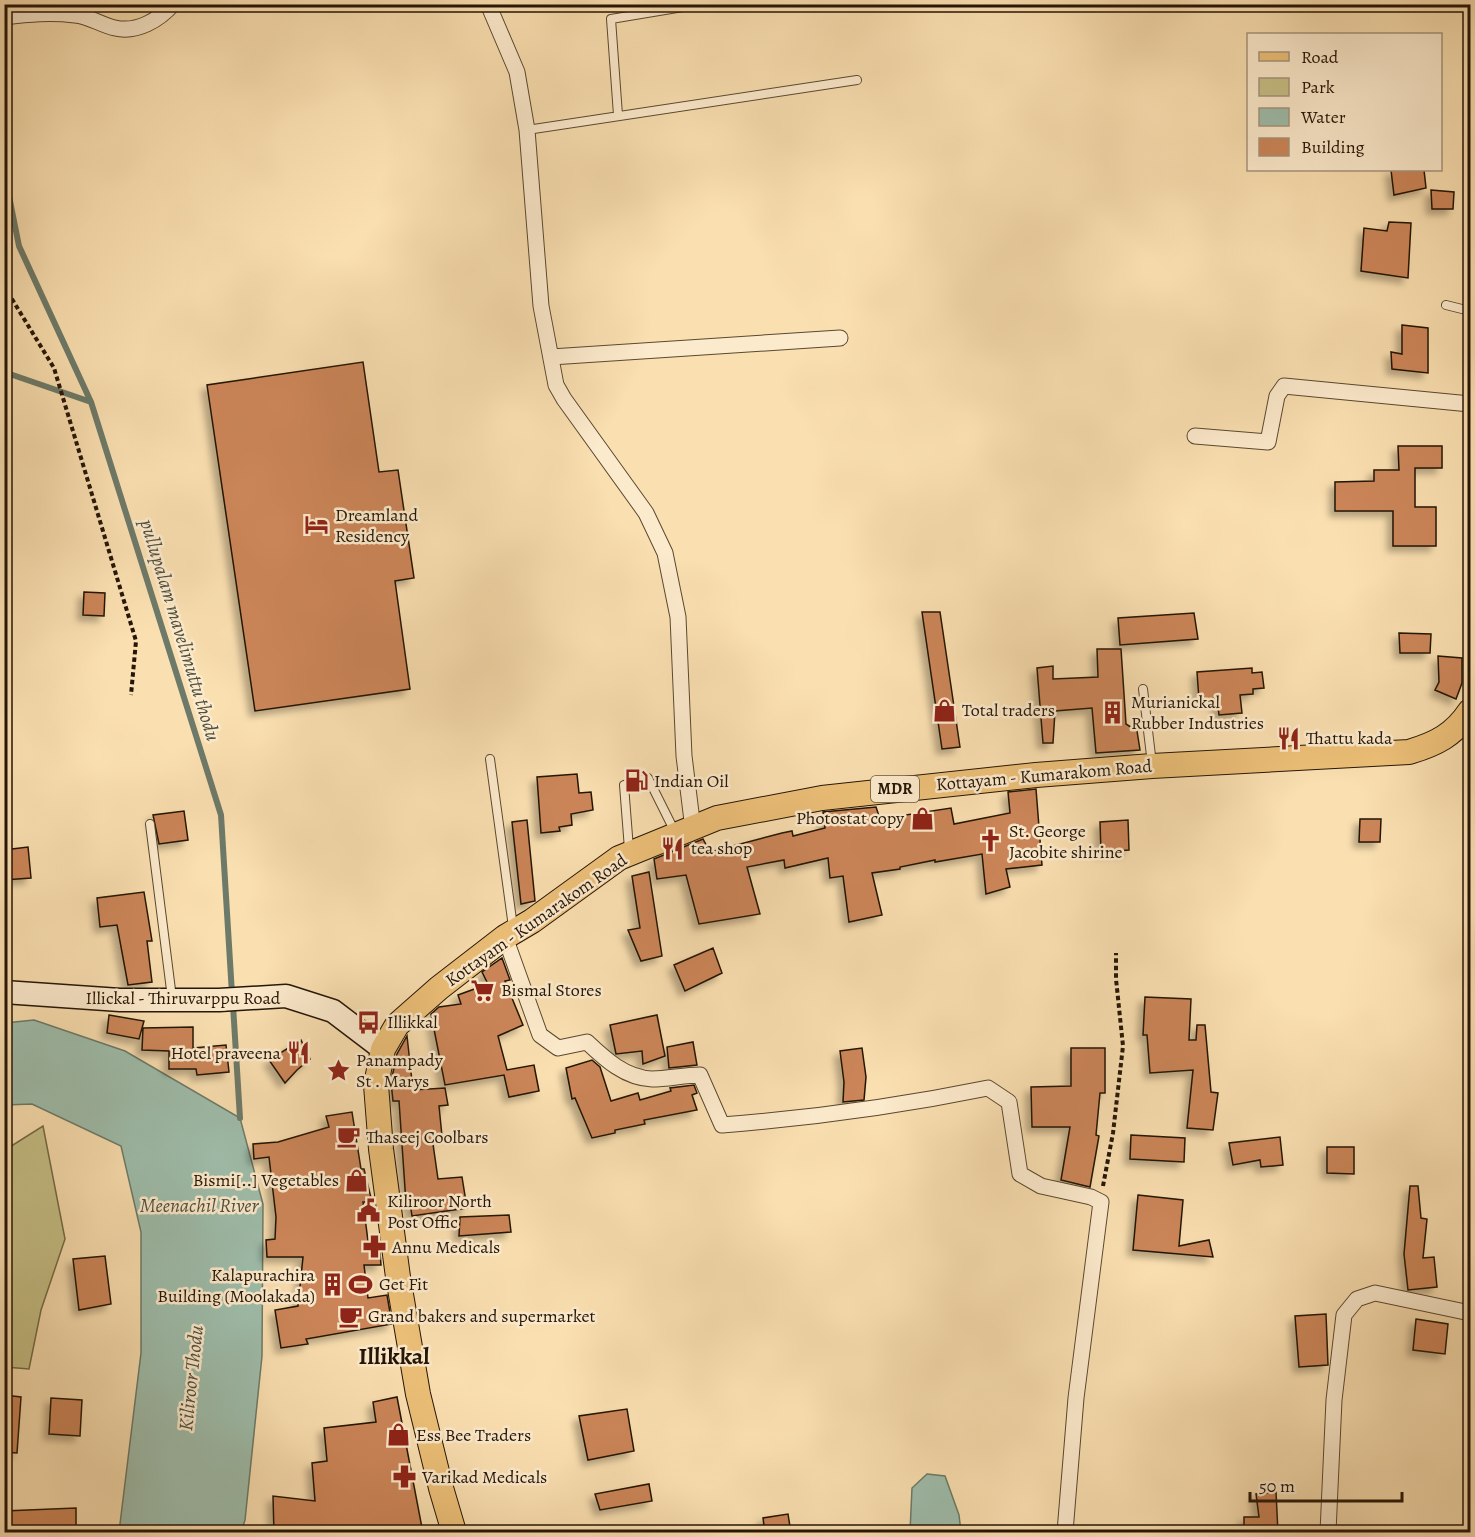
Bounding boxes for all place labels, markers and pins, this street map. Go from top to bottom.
place label: Dreamland Residency [335,503,418,548]
hotel icon: Dreamland Residency [304,512,330,538]
place label: Murianickal Rubber Industries [1131,690,1264,735]
shop icon: Total traders [931,697,957,723]
place label: Total traders [962,698,1055,722]
building icon: Murianickal Rubber Industries [1100,699,1126,725]
restaurant icon: Thattu kada [1275,725,1301,751]
place label: Thattu kada [1306,726,1393,750]
fuel station icon: Indian Oil [623,768,649,794]
place label: Indian Oil [654,769,729,793]
shop icon: Photostat copy [909,805,935,831]
place label: Photostat copy [796,806,905,830]
place label: St. George Jacobite shirine [1009,819,1123,864]
church icon: St. George Jacobite shirine [978,828,1004,854]
restaurant icon: tea shop [660,835,686,861]
place label: tea shop [691,836,752,860]
supermarket icon: Bismal Stores [470,977,496,1003]
place label: Bismal Stores [501,978,602,1002]
bus stop icon: Illikkal [356,1009,382,1035]
place label: Illikkal [387,1010,438,1034]
restaurant icon: Hotel praveena [286,1040,312,1066]
place label: Hotel praveena [170,1041,282,1065]
place label: Panampady St . Marys [356,1048,444,1093]
place icon: Panampady St . Marys [325,1057,351,1083]
cafe icon: Thaseej Coolbars [335,1124,361,1150]
place label: Thaseej Coolbars [366,1125,489,1149]
shop icon: Bismi[..] Vegetables [344,1167,370,1193]
place label: Bismi[..] Vegetables [193,1168,339,1192]
place label: Kiliroor North Post Offic [387,1189,492,1234]
public building icon: Kiliroor North Post Offic [356,1198,382,1224]
pharmacy icon: Annu Medicals [361,1234,387,1260]
place label: Annu Medicals [391,1235,500,1259]
place label: Kalapurachira Building (Moolakada) [157,1263,316,1308]
sports icon: Get Fit [348,1271,374,1297]
building icon: Kalapurachira Building (Moolakada) [320,1272,346,1298]
place label: Get Fit [379,1272,428,1296]
cafe icon: Grand bakers and supermarket [337,1303,363,1329]
place label: Grand bakers and supermarket [368,1304,596,1328]
shop icon: Ess Bee Traders [385,1422,411,1448]
place label: Ess Bee Traders [416,1423,531,1447]
pharmacy icon: Varikad Medicals [391,1464,417,1490]
place label: Varikad Medicals [421,1465,547,1489]

